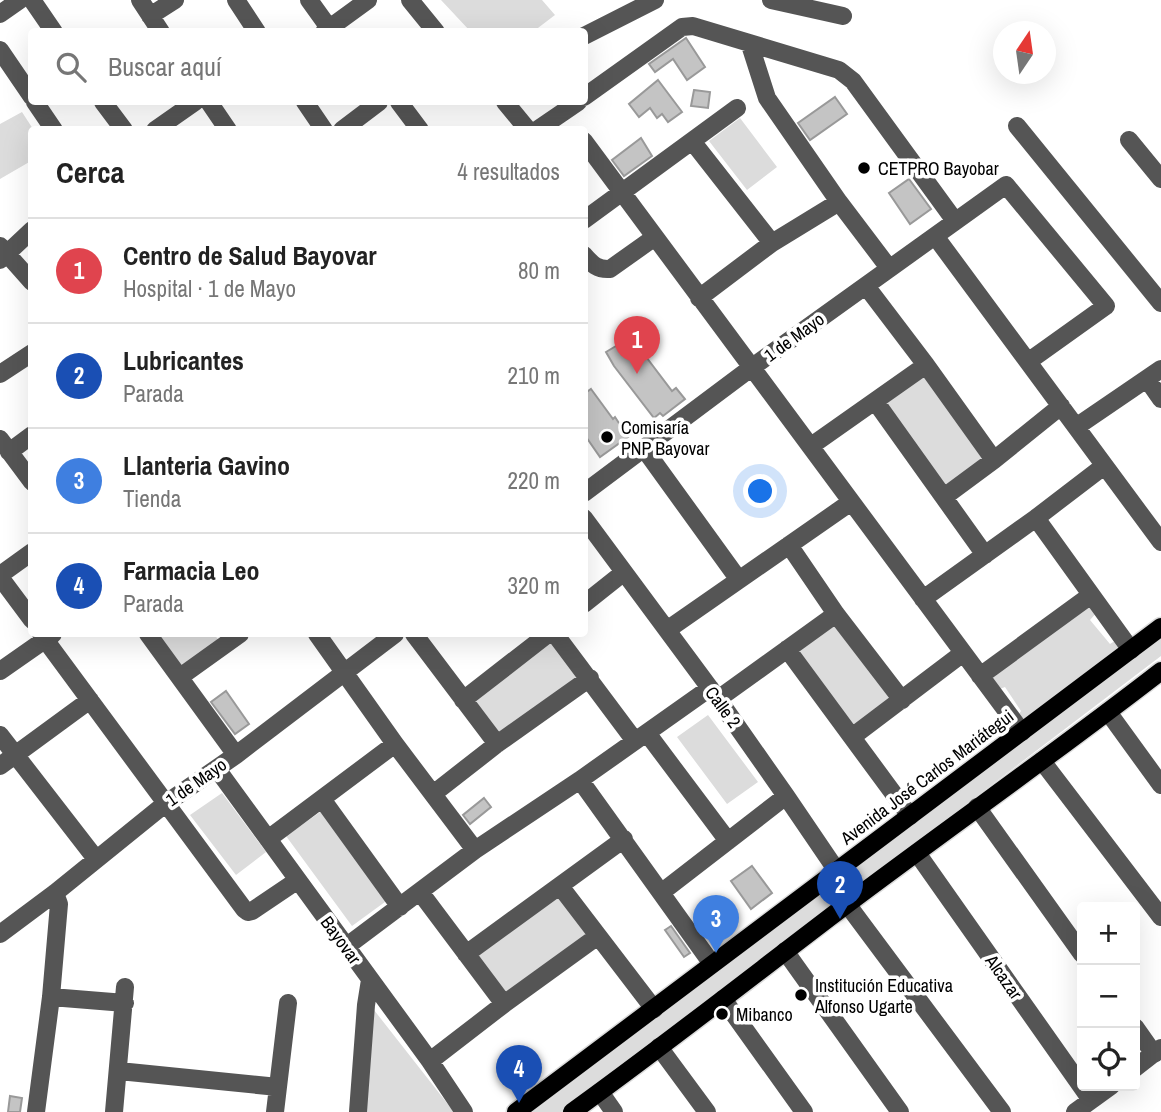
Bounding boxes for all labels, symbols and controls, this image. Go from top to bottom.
north arrow [993,21,1056,84]
search box [28,28,588,105]
icon: search [52,48,90,86]
text: Buscar aquí [108,49,222,84]
text: Cerca [56,152,124,192]
text: 4 resultados [457,156,560,187]
place label: CETPRO Bayobar [878,156,999,181]
marker: CETPRO Bayobar [856,160,872,176]
text: Centro de Salud Bayovar [123,238,377,273]
text: 1 [74,255,84,286]
text: 80 m [518,255,560,286]
text: Hospital · 1 de Mayo [123,273,296,304]
street label: 1 de Mayo [759,307,829,367]
pin: 1 [614,316,660,374]
text: Lubricantes [123,343,244,378]
text: 2 [74,360,84,391]
text: 210 m [508,360,560,391]
text: Parada [123,378,184,409]
place label: Comisaría PNP Bayovar [621,415,709,461]
marker: Comisaría PNP Bayovar [599,429,615,445]
text: Llanteria Gavino [123,448,290,483]
text: 3 [74,465,84,496]
text: 220 m [508,465,560,496]
your location [743,474,777,508]
text: Tienda [123,483,181,514]
text: Farmacia Leo [123,553,259,588]
text: 4 [74,570,84,601]
text: 320 m [508,570,560,601]
text: Parada [123,588,184,619]
street label: Calle 2 [699,681,747,733]
street label: Avenida José Carlos Mariátegui [835,704,1019,851]
street label: 1 de Mayo [161,752,231,812]
pin: 2 [817,861,863,919]
pin: 3 [693,895,739,953]
map controls [1077,902,1140,1091]
button: + [1077,902,1140,965]
street label: Bayovar [315,911,367,969]
street label: Alcazar [979,949,1028,1004]
button: − [1077,965,1140,1028]
place label: Institución Educativa Alfonso Ugarte [814,973,953,1019]
marker: Institución Educativa Alfonso Ugarte [793,987,809,1003]
place label: Mibanco [736,1002,793,1027]
marker: Mibanco [714,1006,730,1022]
button: locate [1077,1028,1140,1091]
pin: 4 [496,1045,542,1103]

